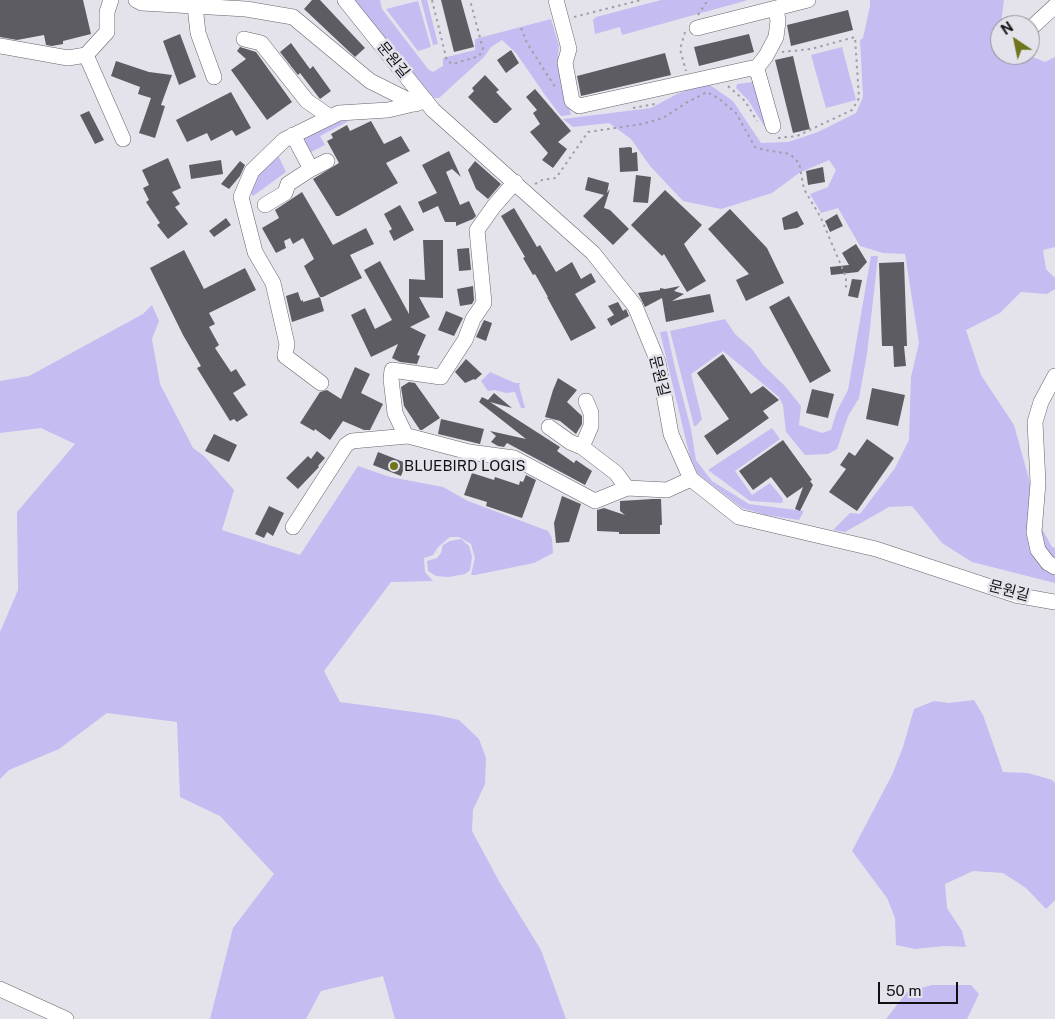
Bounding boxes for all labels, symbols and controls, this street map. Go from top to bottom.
north arrow [990,15,1040,65]
text: N [998,19,1016,38]
street label: 문원길 [373,38,413,82]
street label: 문원길 [645,354,673,398]
place label: BLUEBIRD LOGIS [404,457,526,475]
marker: BLUEBIRD LOGIS [388,460,400,472]
street label: 문원길 [987,577,1031,605]
scale bar [880,972,960,1004]
text: 50 m [886,982,921,999]

